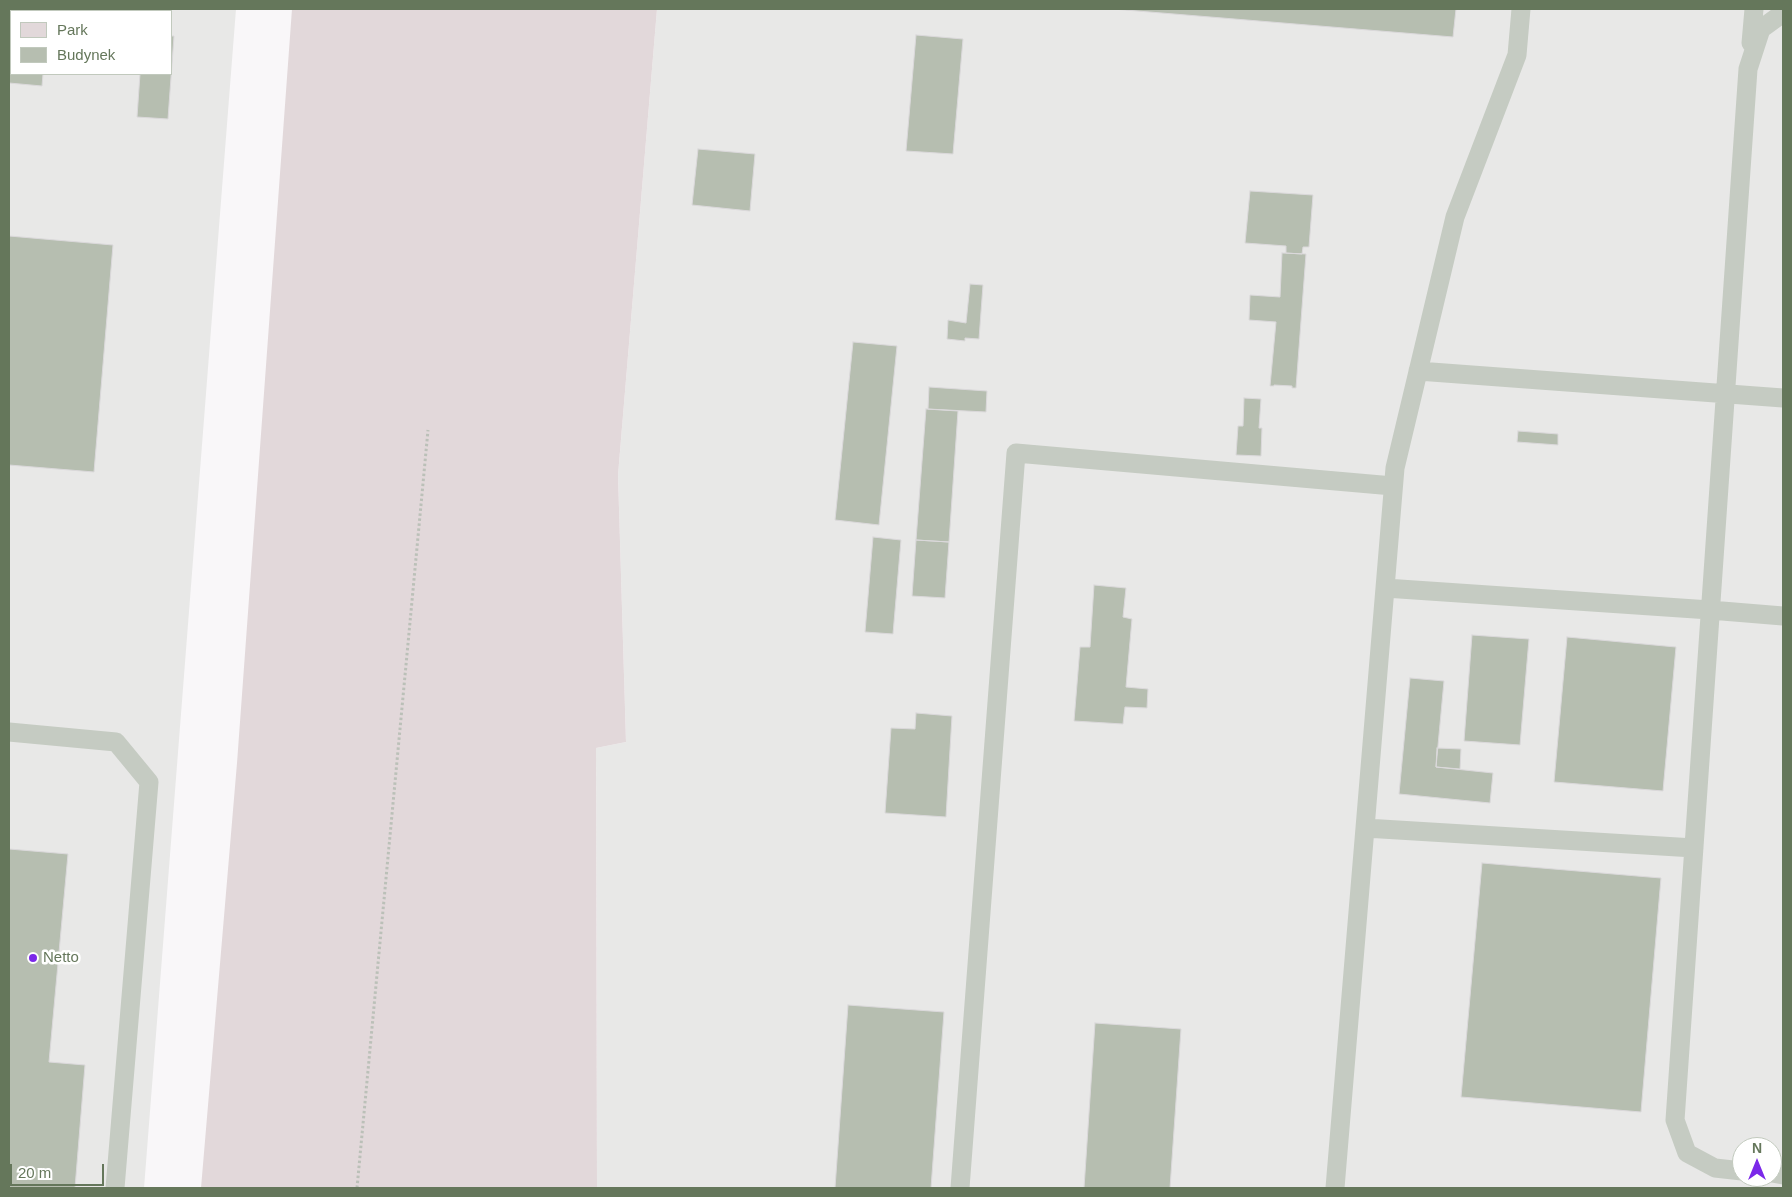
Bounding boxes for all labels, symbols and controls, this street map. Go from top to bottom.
legend [10,10,172,75]
text: Park [57,21,88,38]
text: Budynek [57,46,115,63]
place label: Netto [43,949,79,967]
marker: Netto [27,952,39,964]
north arrow [1732,1137,1782,1187]
text: N [1752,1140,1762,1156]
scale bar [12,1154,106,1186]
text: 20 m [18,1164,51,1181]

